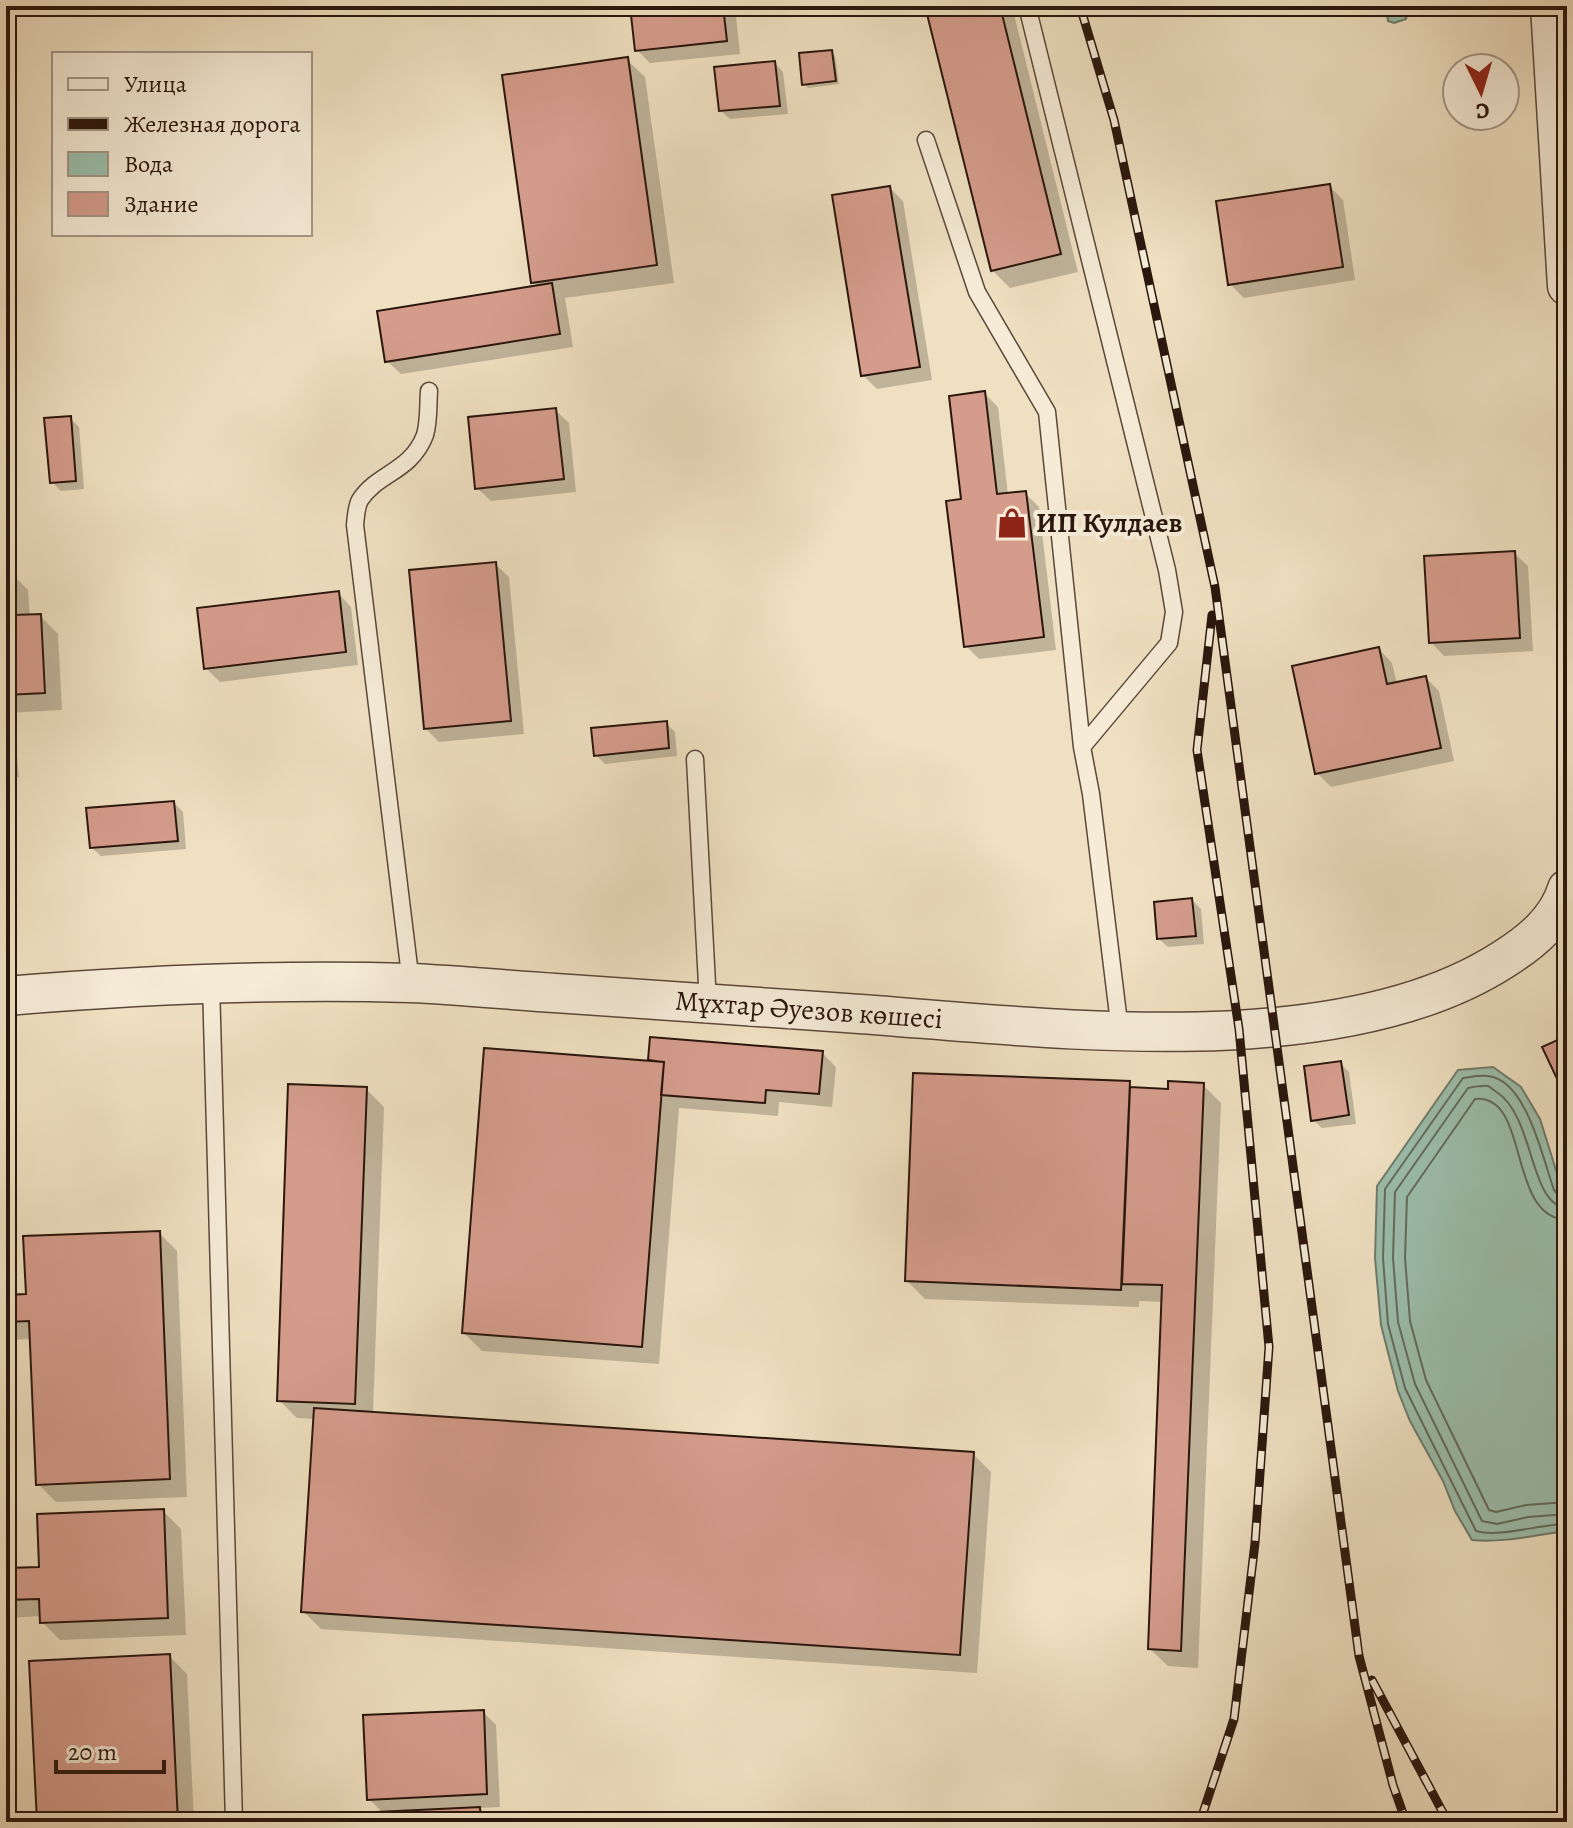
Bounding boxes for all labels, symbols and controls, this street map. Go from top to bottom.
legend [52,52,312,236]
north arrow [1441,52,1521,132]
text: Улица [124,68,187,100]
text: С [1475,95,1491,126]
text: Железная дорога [124,108,300,140]
text: Вода [124,148,173,180]
text: Здание [124,188,199,220]
place label: ИП Кулдаев [1036,504,1182,542]
shop icon: ИП Кулдаев [995,506,1029,540]
street label: Мұхтар Әуезов көшесі [674,982,944,1038]
scale bar [56,1724,164,1774]
text: 20 m [68,1736,117,1768]

